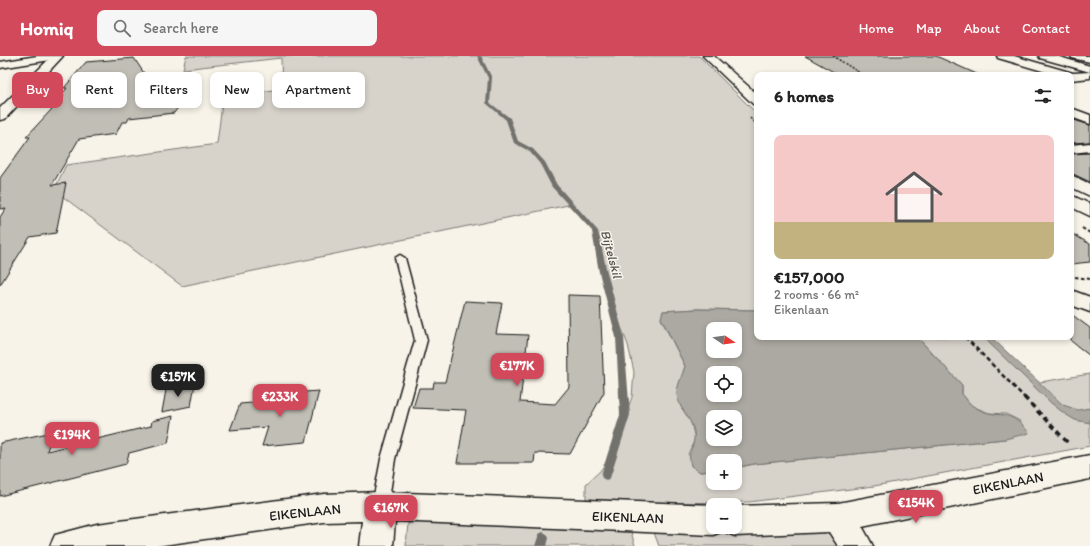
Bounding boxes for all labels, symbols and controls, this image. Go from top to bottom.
search box [97,10,377,46]
text: Homiq [20,17,73,40]
icon: search [111,17,133,39]
text: Search here [143,19,219,37]
text: Home [859,20,894,37]
text: Map [916,20,942,37]
text: About [964,20,1000,37]
text: Contact [1022,20,1070,37]
chip: Buy [12,72,63,108]
chip: Rent [71,72,127,108]
chip: Filters [135,72,202,108]
chip: New [210,72,264,108]
chip: Apartment [272,72,365,108]
icon: filters [1032,85,1054,107]
text: 6 homes [774,86,834,106]
icon: home [878,161,950,233]
water label: Bijtelskil [598,228,625,281]
text: €157,000 [774,267,844,287]
text: 2 rooms · 66 m² [774,287,859,302]
text: Eikenlaan [774,302,829,317]
north arrow [706,322,742,358]
map controls [706,322,742,534]
pin: €177K [489,353,545,387]
text: €177K [500,358,534,373]
pin: €157K [150,364,206,398]
button: locate [706,366,742,402]
text: €157K [160,369,196,384]
pin: €233K [252,384,308,418]
text: €233K [262,389,298,404]
button: layers [706,410,742,446]
pin: €194K [44,422,100,456]
text: €194K [54,427,90,442]
button: + [706,454,742,490]
street label: EIKENLAAN [971,468,1045,499]
pin: €154K [888,490,944,524]
pin: €167K [363,495,419,529]
text: €154K [898,495,934,510]
button: − [706,498,742,534]
street label: EIKENLAAN [268,500,342,525]
text: €167K [373,500,409,515]
street label: EIKENLAAN [592,508,664,527]

